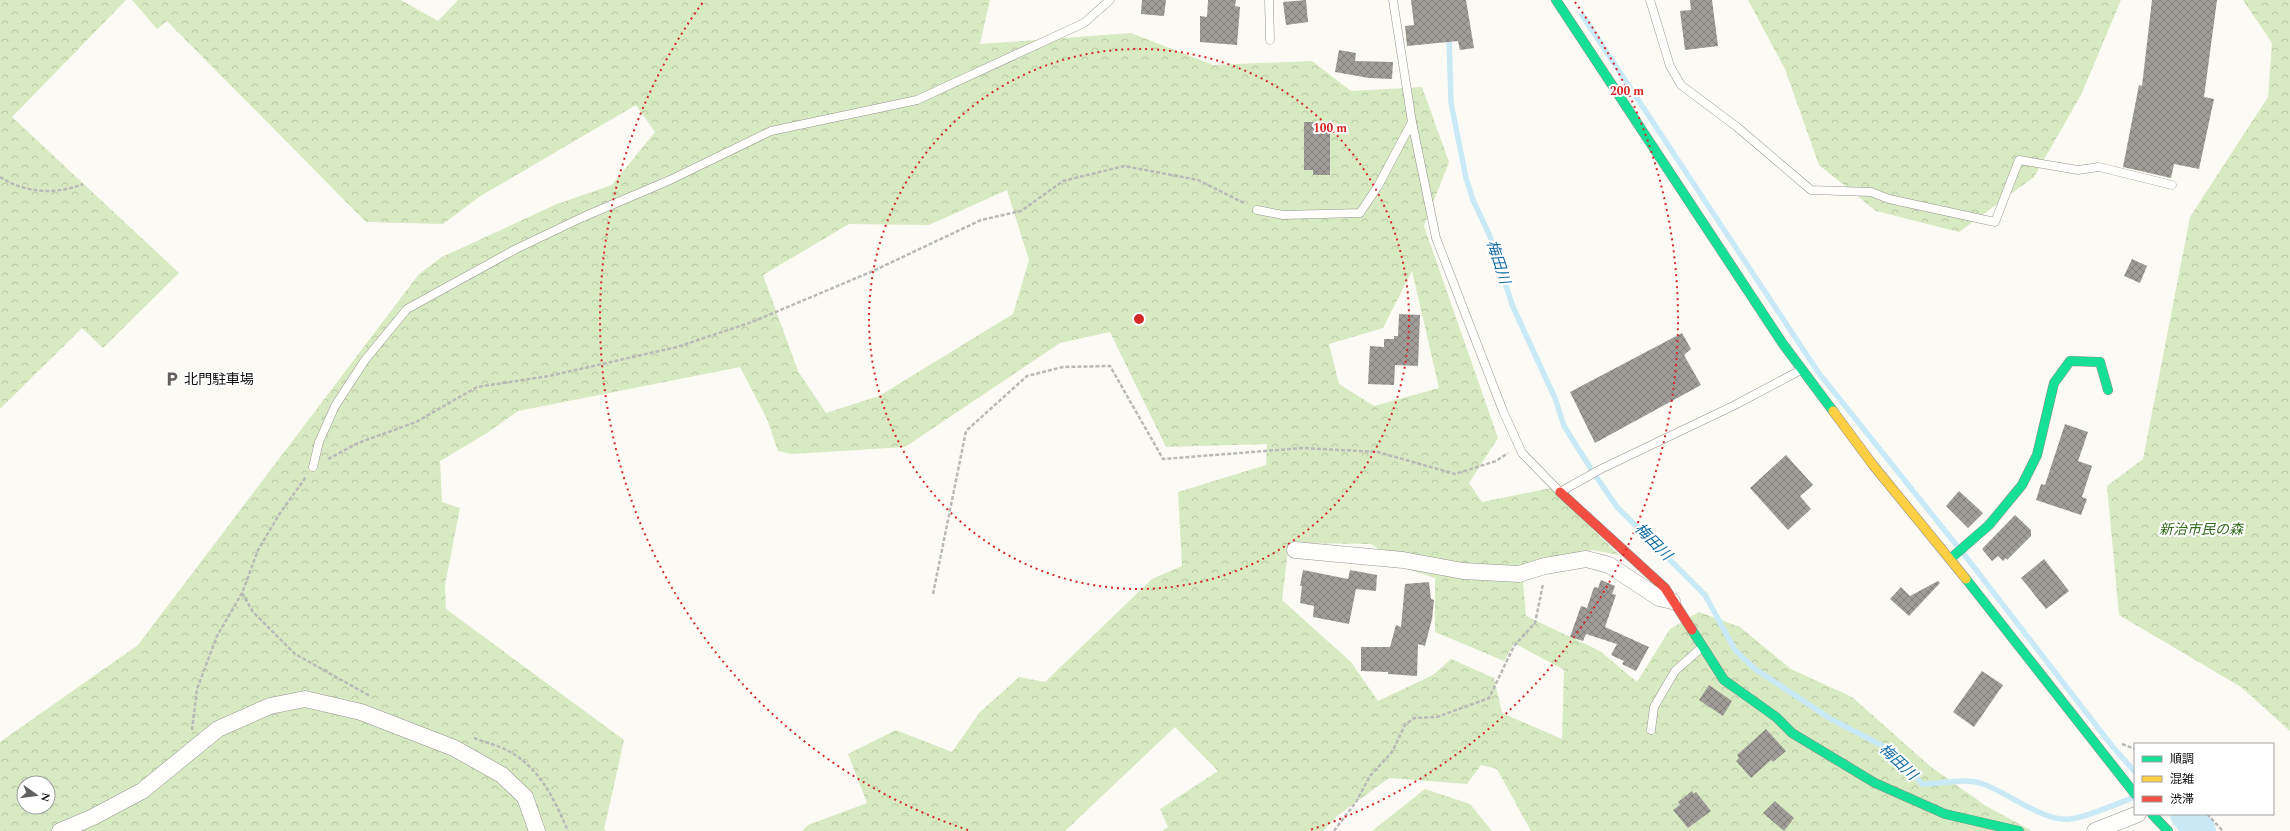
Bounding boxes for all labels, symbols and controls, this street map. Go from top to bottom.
text: 200 m [1610,82,1644,101]
text: 100 m [1313,119,1347,138]
water label: 梅田川 [1480,237,1517,289]
centre of rings [1132,312,1146,326]
place label: 北門駐車場 [184,369,254,390]
parking icon: 北門駐車場 [163,370,181,388]
water label: 梅田川 [1629,518,1678,567]
park label: 新治市民の森 [2159,519,2245,540]
water label: 梅田川 [1874,738,1924,787]
legend [2134,743,2274,815]
text: 順調 [2170,750,2194,769]
text: 混雑 [2170,770,2194,789]
north arrow [16,775,56,815]
text: 渋滞 [2170,790,2194,809]
text: N [36,791,55,804]

